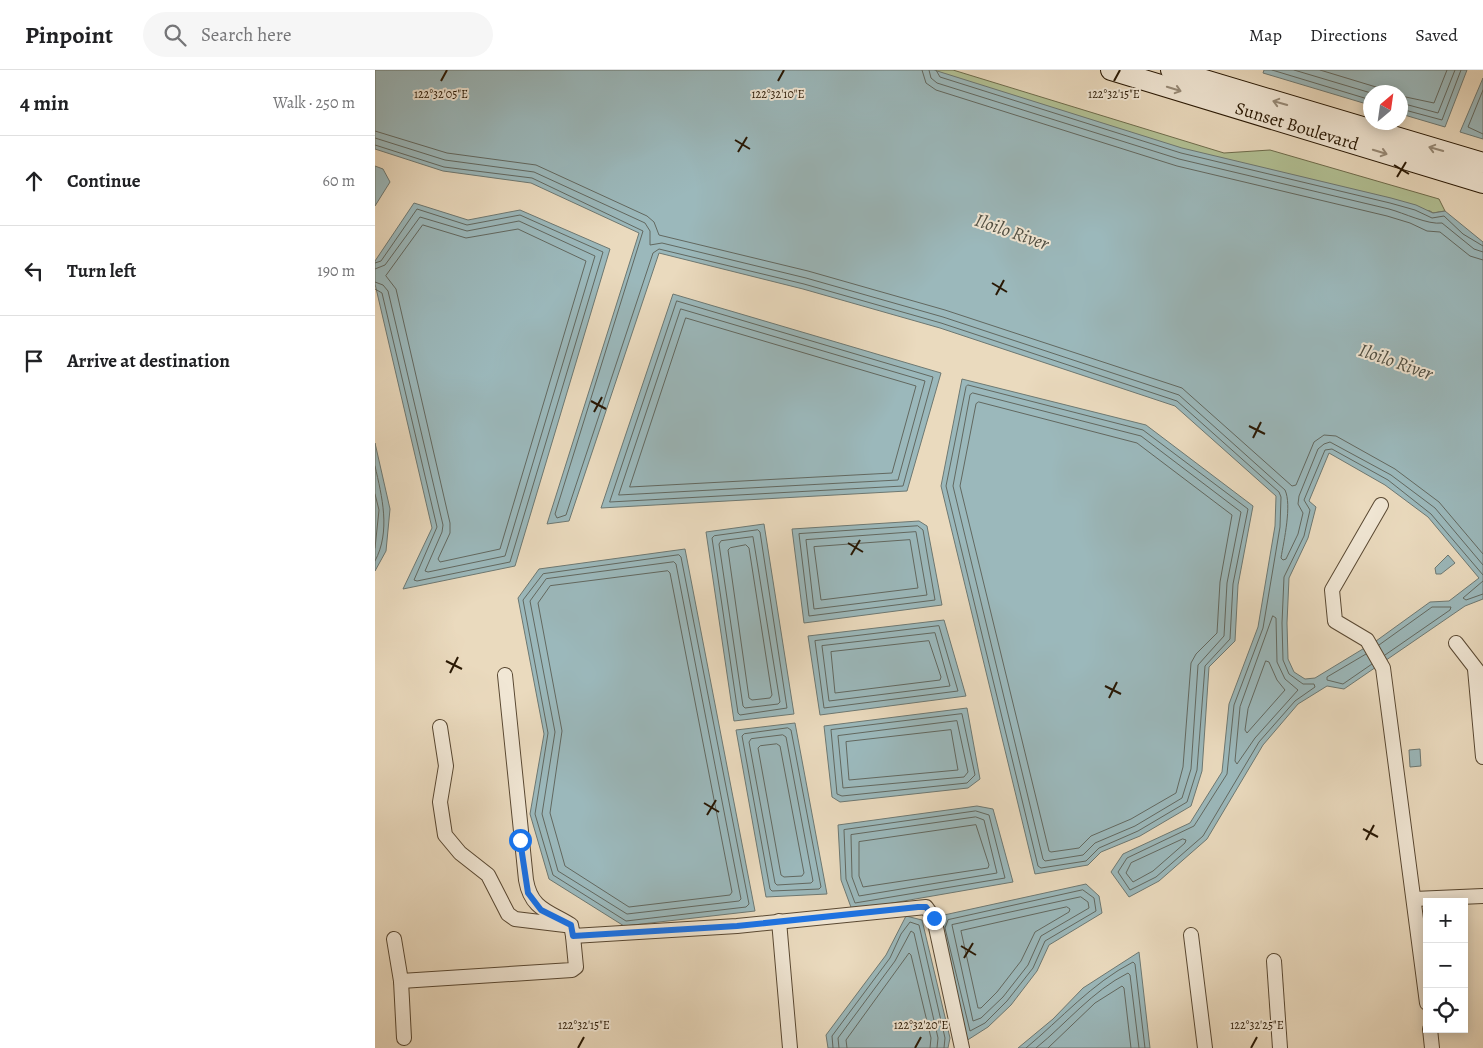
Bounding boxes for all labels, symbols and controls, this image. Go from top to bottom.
search box [143,12,493,57]
text: Pinpoint [25,19,113,51]
icon: search [161,21,189,49]
text: Search here [201,22,291,48]
text: Map [1249,23,1282,47]
text: Directions [1310,23,1387,47]
text: Saved [1415,23,1458,47]
one-way arrow [1166,85,1182,95]
north arrow [1363,85,1408,130]
text: 122°32'05"E [414,86,468,102]
text: 122°32'10"E [751,86,805,102]
text: 122°32'15"E [1088,86,1140,102]
text: 4 min [20,89,69,117]
text: Walk · 250 m [273,92,355,114]
street label: Sunset Boulevard [1232,96,1362,156]
one-way arrow [1273,98,1289,108]
one-way arrow [1429,143,1445,153]
one-way arrow [1372,147,1388,157]
icon: ahead [20,167,48,195]
text: Continue [67,168,141,194]
text: 60 m [323,170,355,192]
water label: Iloilo River [971,207,1054,257]
icon: left [20,257,48,285]
text: Turn left [67,258,136,284]
text: 190 m [317,260,355,282]
water label: Iloilo River [1355,337,1438,387]
icon: arrive [20,347,48,375]
text: Arrive at destination [67,348,230,374]
route start [509,829,532,852]
map controls [1423,898,1468,1033]
button: + [1423,898,1468,943]
route end [923,907,946,930]
button: − [1423,943,1468,988]
button: locate [1423,988,1468,1033]
text: 122°32'15"E [558,1017,610,1033]
text: 122°32'20"E [894,1017,948,1033]
text: 122°32'25"E [1230,1017,1284,1033]

